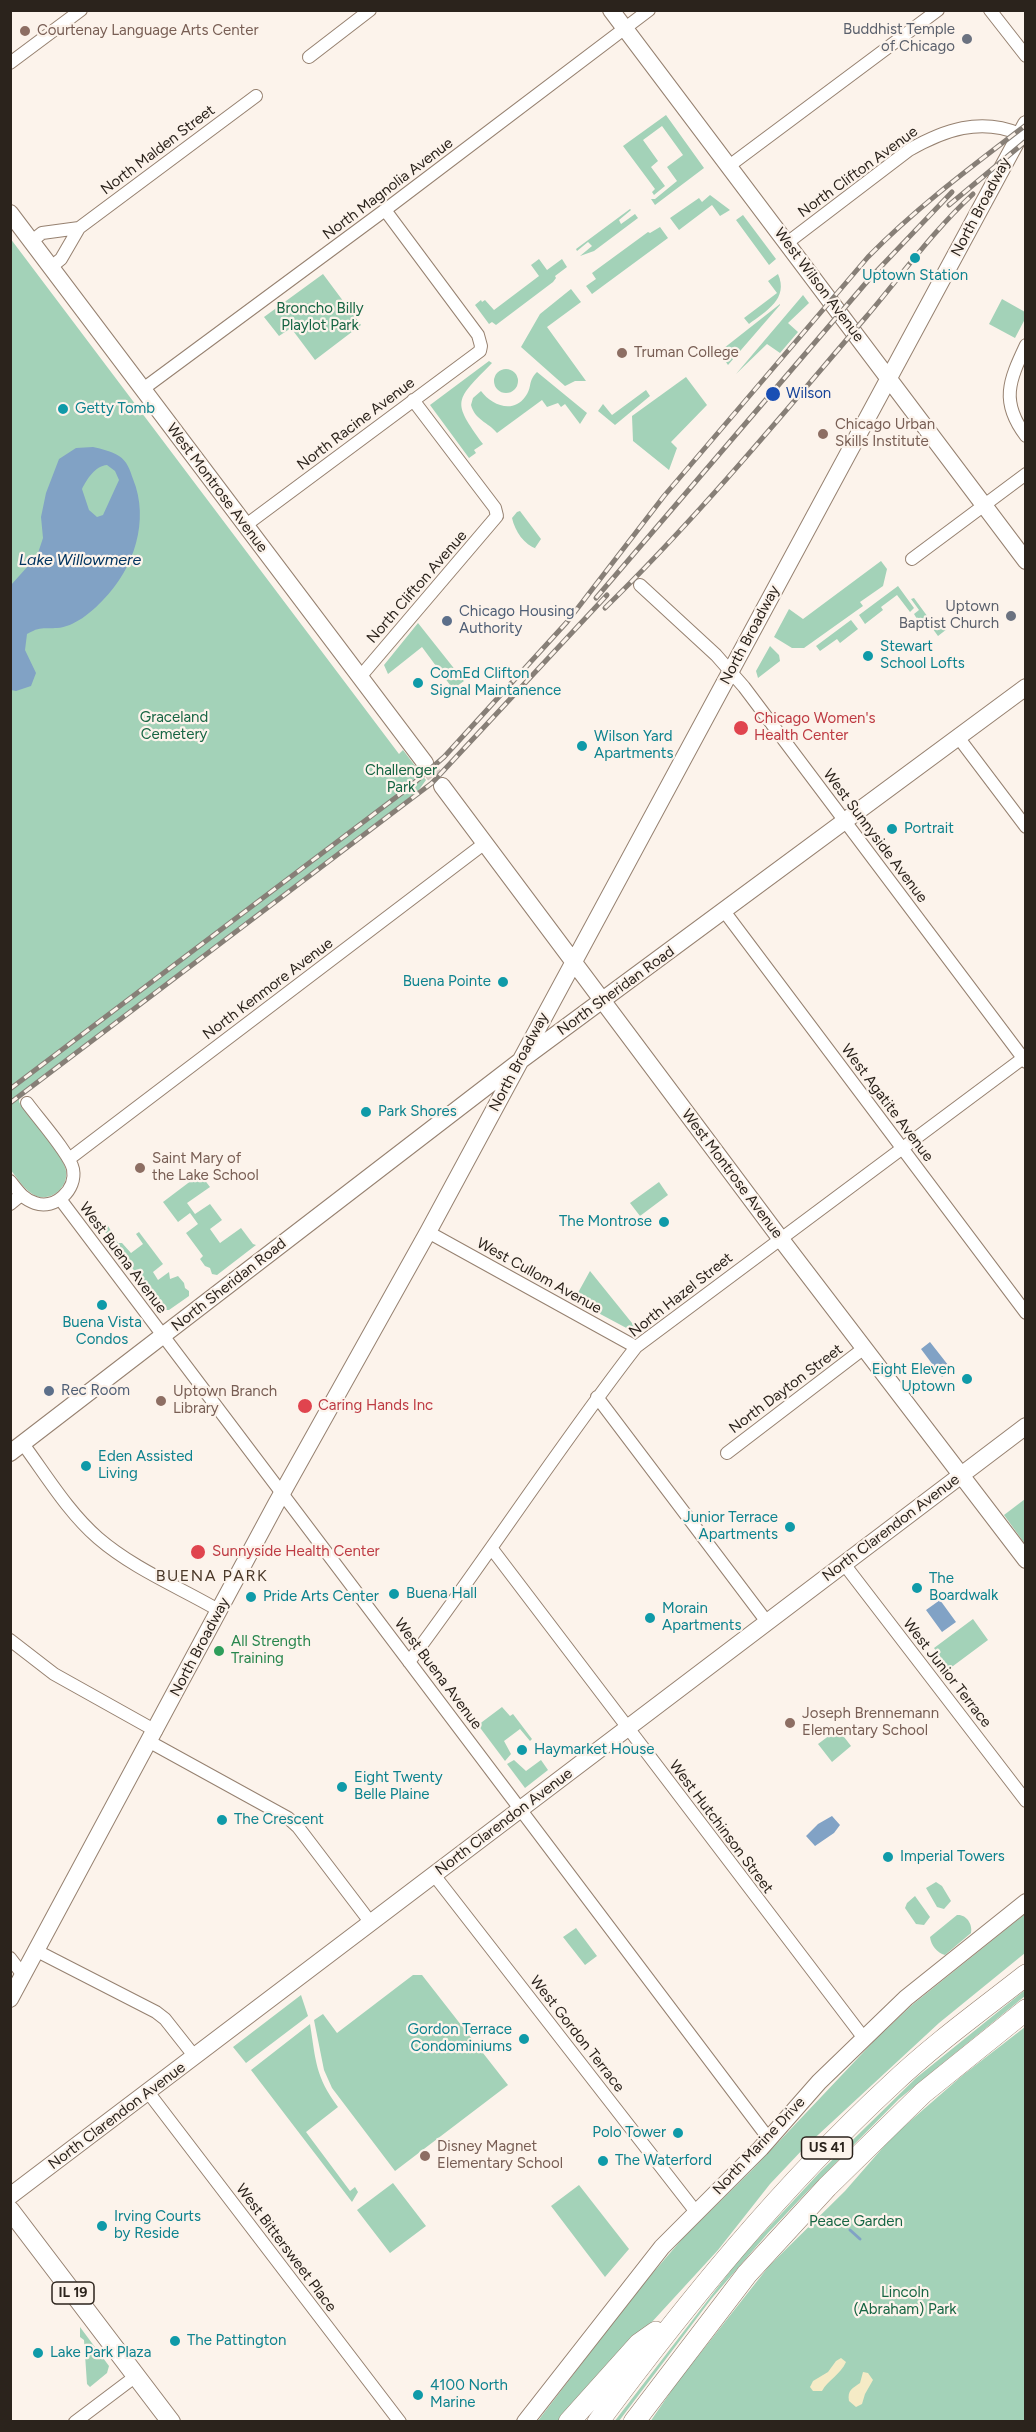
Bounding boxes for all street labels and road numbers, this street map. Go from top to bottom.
street label: North Malden Street [98,101,218,199]
street label: North Clifton Avenue [795,123,921,221]
street label: North Magnolia Avenue [319,134,457,244]
street label: North Broadway [947,154,1015,260]
street label: West Wilson Avenue [770,224,868,346]
street label: North Racine Avenue [294,374,418,474]
street label: West Montrose Avenue [163,420,271,556]
street label: North Clifton Avenue [363,527,471,647]
street label: North Broadway [716,582,784,688]
street label: West Sunnyside Avenue [819,766,931,906]
street label: North Kenmore Avenue [200,934,336,1044]
street label: North Sheridan Road [554,942,678,1040]
street label: North Broadway [485,1009,553,1115]
street label: West Agatite Avenue [837,1041,937,1165]
street label: West Montrose Avenue [678,1106,786,1242]
street label: West Buena Avenue [75,1199,171,1317]
street label: West Cullom Avenue [473,1234,605,1318]
street label: North Sheridan Road [168,1235,290,1335]
street label: North Hazel Street [626,1249,736,1341]
street label: North Dayton Street [726,1341,846,1437]
street label: North Clarendon Avenue [819,1471,963,1585]
street label: North Broadway [166,1594,234,1700]
street label: West Buena Avenue [390,1615,486,1733]
street label: West Junior Terrace [899,1615,995,1731]
street label: West Hutchinson Street [665,1757,777,1897]
street label: North Clarendon Avenue [432,1765,576,1879]
street label: West Gordon Terrace [526,1972,628,2096]
street label: North Clarendon Avenue [45,2059,189,2173]
street label: North Marine Drive [709,2093,809,2199]
road number: US 41 [802,2137,852,2159]
street label: West Bittersweet Place [232,2180,340,2316]
road number: IL 19 [52,2282,94,2304]

